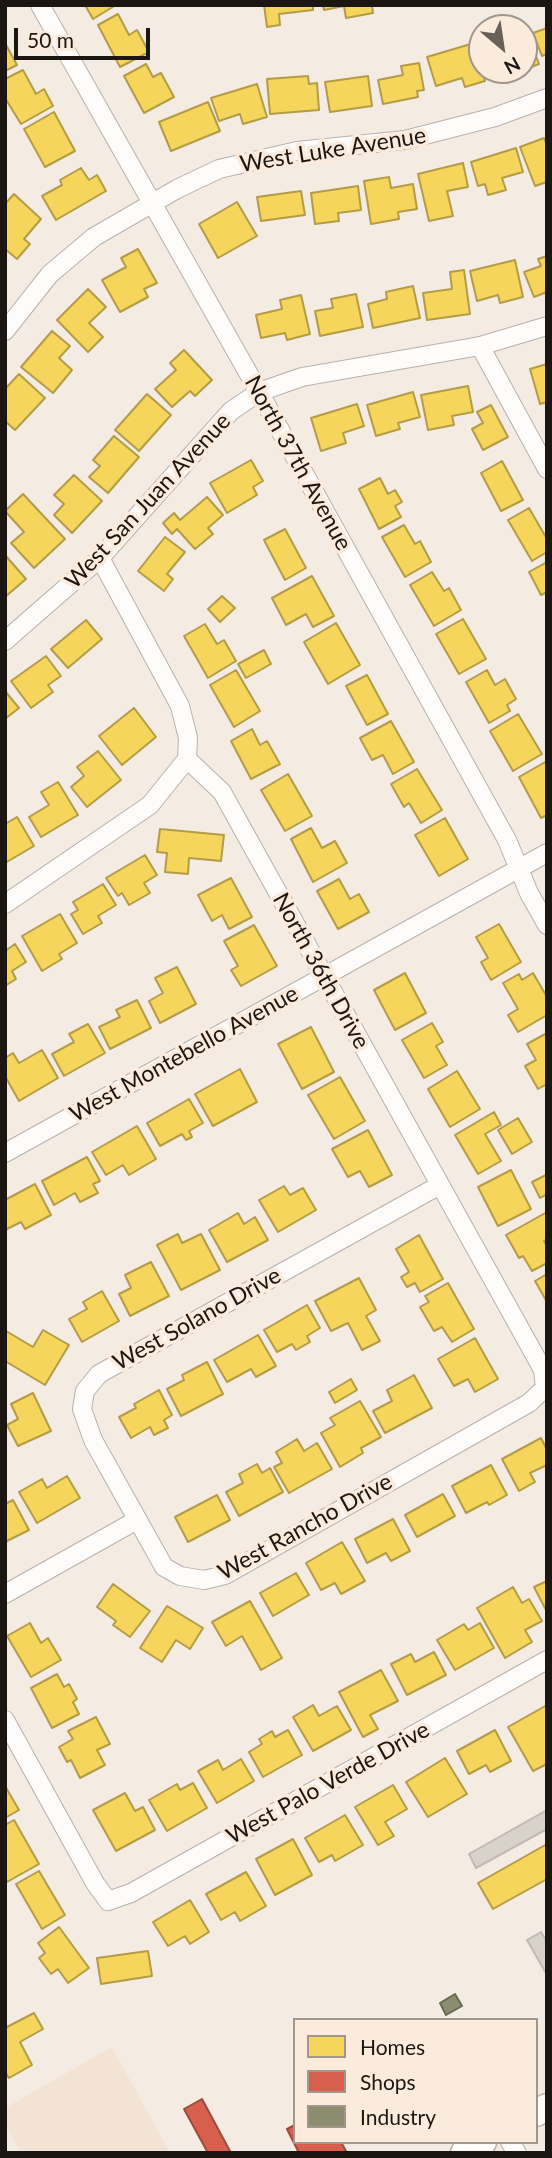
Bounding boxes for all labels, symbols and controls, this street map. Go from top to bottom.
scale bar [18,14,154,58]
north arrow [468,14,538,84]
text: 50 m [27,27,74,52]
text: N [500,52,524,80]
street label: West Luke Avenue [238,122,428,178]
street label: North 37th Avenue [239,371,357,555]
street label: West San Juan Avenue [60,408,236,594]
street label: North 36th Drive [267,888,375,1054]
street label: West Montebello Avenue [65,980,303,1128]
street label: West Solano Drive [108,1261,286,1377]
street label: West Rancho Drive [213,1468,397,1586]
street label: West Palo Verde Drive [222,1716,434,1850]
legend [293,2018,538,2144]
text: Homes [360,2034,425,2059]
text: Shops [360,2069,416,2094]
text: Industry [360,2104,436,2129]

